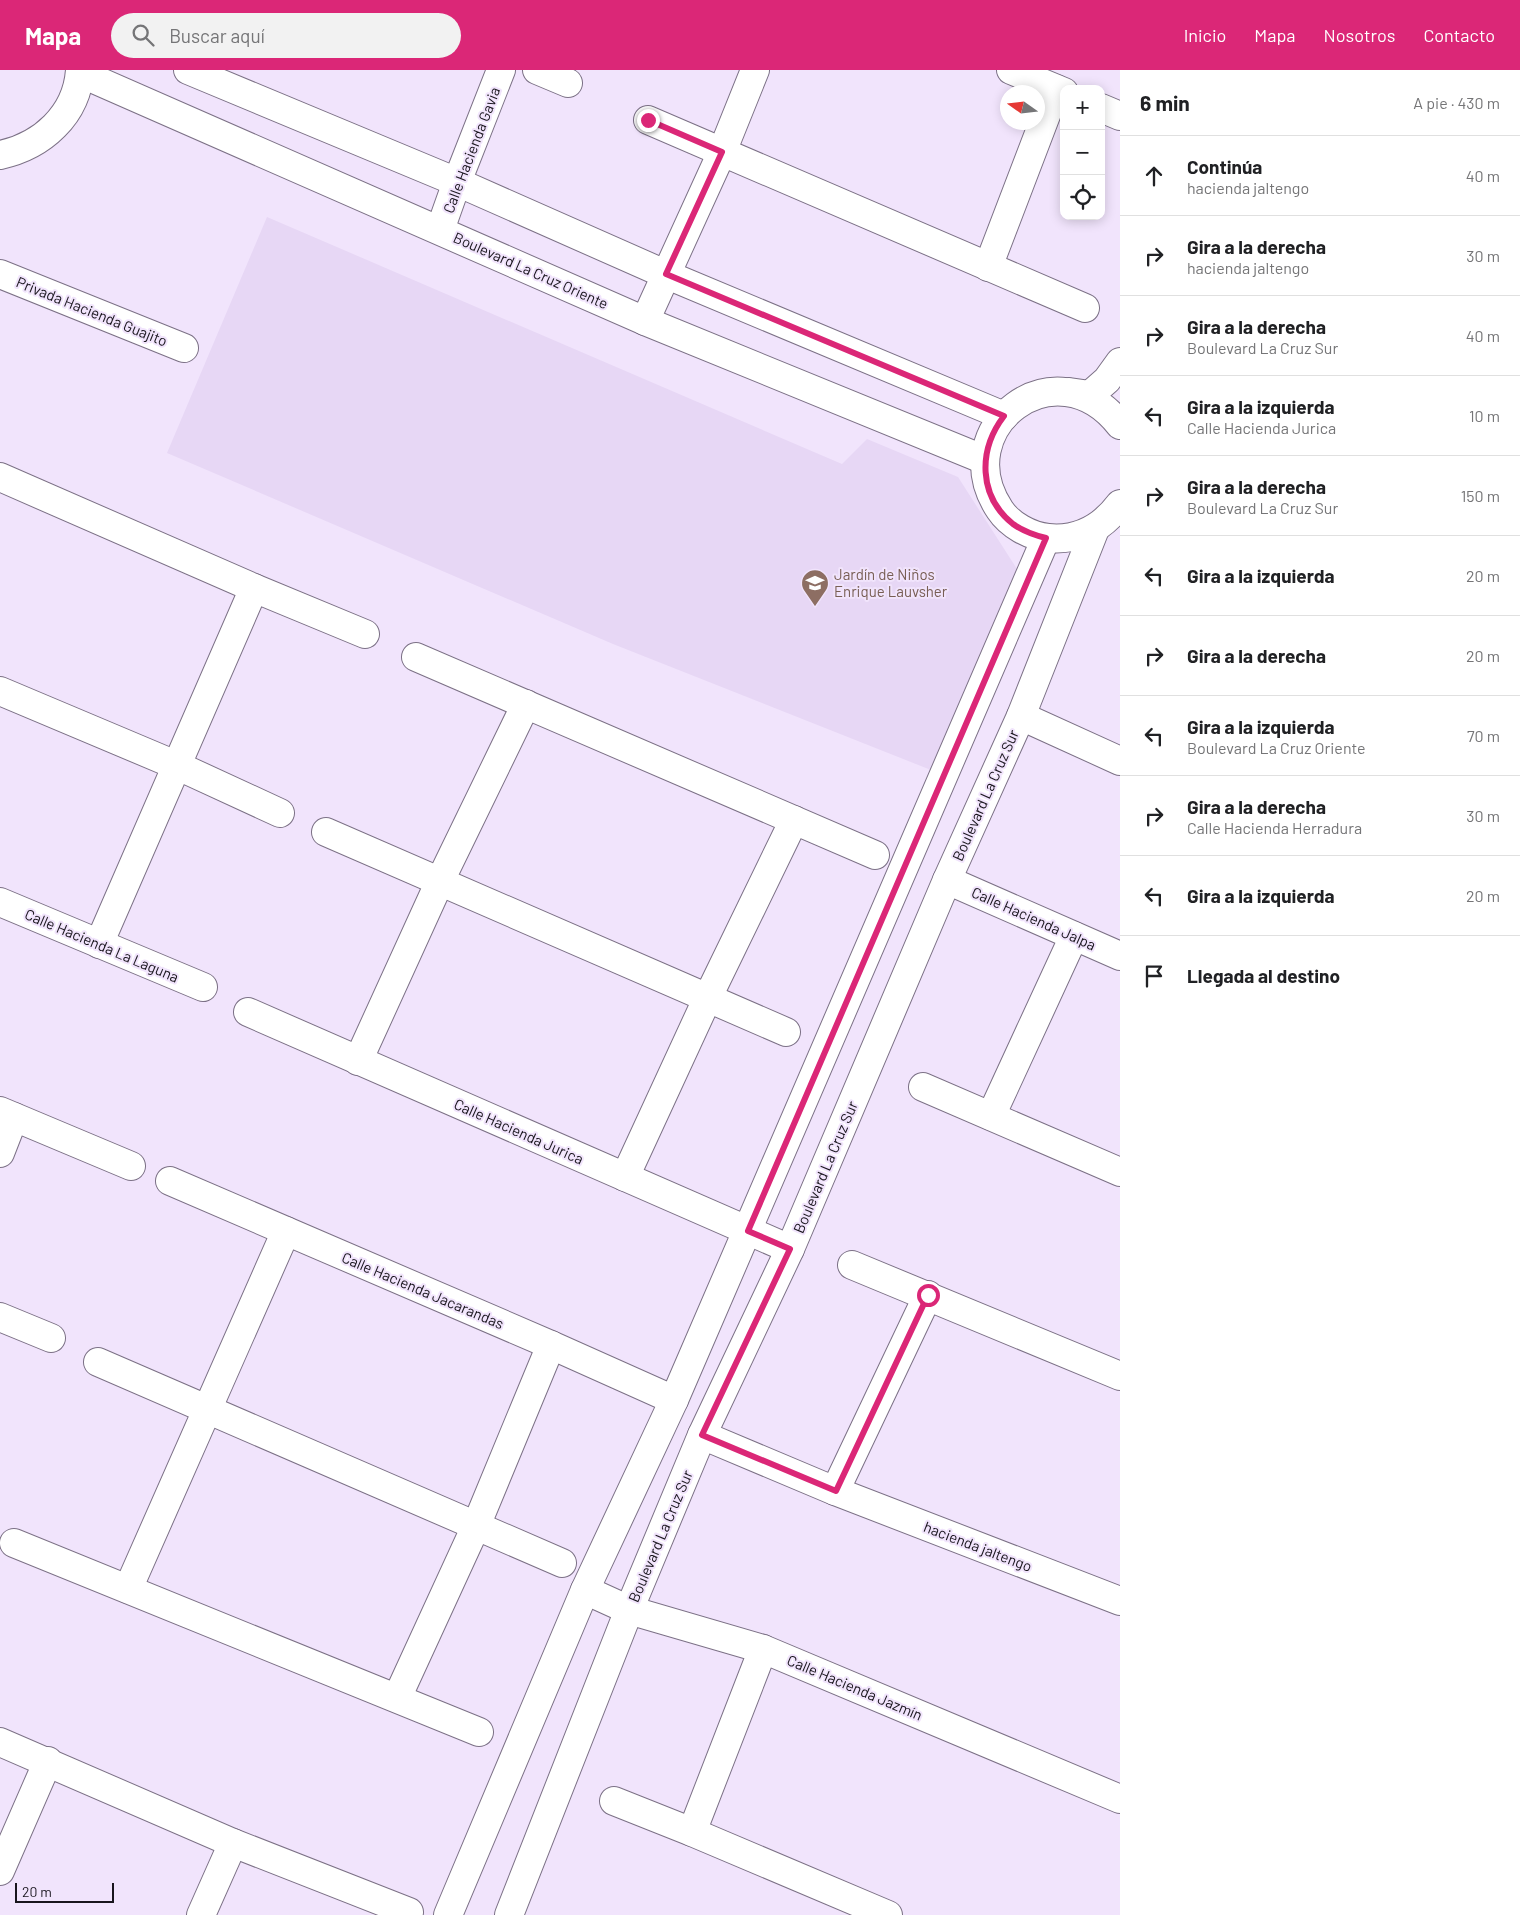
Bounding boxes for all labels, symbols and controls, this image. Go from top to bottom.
search box [111,13,461,58]
text: Mapa [25,21,81,50]
icon: search [129,21,157,49]
text: Buscar aquí [169,24,265,47]
text: Inicio [1184,24,1226,46]
text: Mapa [1254,24,1296,46]
text: Nosotros [1324,24,1395,46]
text: Contacto [1423,24,1495,46]
street label: Calle Hacienda Gavia [439,84,503,216]
north arrow [1000,85,1045,130]
map controls [1060,85,1105,220]
button: + [1060,85,1105,130]
text: 6 min [1140,90,1190,115]
text: A pie · 430 m [1413,93,1500,112]
route end [637,109,660,132]
button: − [1060,130,1105,175]
text: Continúa [1187,155,1262,178]
icon: ahead [1140,162,1168,190]
text: 40 m [1466,166,1500,185]
button: locate [1060,175,1105,220]
text: hacienda jaltengo [1187,178,1309,197]
street label: Boulevard La Cruz Oriente [451,228,611,312]
text: Gira a la derecha [1187,235,1326,258]
icon: right [1140,242,1168,270]
text: 30 m [1466,246,1500,265]
text: hacienda jaltengo [1187,258,1309,277]
street label: Privada Hacienda Guajito [14,272,170,350]
text: Gira a la derecha [1187,315,1326,338]
icon: right [1140,322,1168,350]
text: 40 m [1466,326,1500,345]
text: Boulevard La Cruz Sur [1187,338,1338,357]
text: Gira a la izquierda [1187,395,1335,418]
icon: left [1140,402,1168,430]
text: 10 m [1469,406,1500,425]
text: Calle Hacienda Jurica [1187,418,1336,437]
text: Gira a la derecha [1187,475,1326,498]
icon: right [1140,482,1168,510]
text: 150 m [1461,486,1500,505]
text: Boulevard La Cruz Sur [1187,498,1338,517]
icon: left [1140,562,1168,590]
text: Gira a la izquierda [1187,564,1335,587]
place label: Jardín de Niños Enrique Lauvsher [834,565,948,600]
text: 20 m [1466,566,1500,585]
school or university icon: Jardín de Niños Enrique Lauvsher [800,568,830,607]
icon: right [1140,642,1168,670]
text: Gira a la derecha [1187,644,1326,667]
text: 20 m [1466,646,1500,665]
text: Gira a la izquierda [1187,715,1335,738]
icon: left [1140,722,1168,750]
street label: Boulevard La Cruz Sur [948,726,1022,863]
text: 70 m [1467,726,1500,745]
text: Boulevard La Cruz Oriente [1187,738,1366,757]
text: Gira a la derecha [1187,795,1326,818]
icon: right [1140,802,1168,830]
text: 30 m [1466,806,1500,825]
text: Calle Hacienda Herradura [1187,818,1362,837]
street label: Calle Hacienda Jalpa [969,882,1099,954]
icon: left [1140,882,1168,910]
text: Gira a la izquierda [1187,884,1335,907]
text: 20 m [1466,886,1500,905]
street label: Calle Hacienda La Laguna [22,904,182,986]
icon: arrive [1140,962,1168,990]
text: Llegada al destino [1187,964,1340,987]
street label: Calle Hacienda Jurica [451,1094,587,1168]
street label: Boulevard La Cruz Sur [789,1098,861,1236]
street label: Calle Hacienda Jacarandas [339,1248,507,1332]
route start [917,1284,940,1307]
street label: Boulevard La Cruz Sur [624,1467,696,1605]
street label: hacienda jaltengo [921,1517,1035,1575]
street label: Calle Hacienda Jazmín [785,1650,925,1724]
scale bar [15,1880,114,1903]
text: 20 m [22,1883,52,1900]

